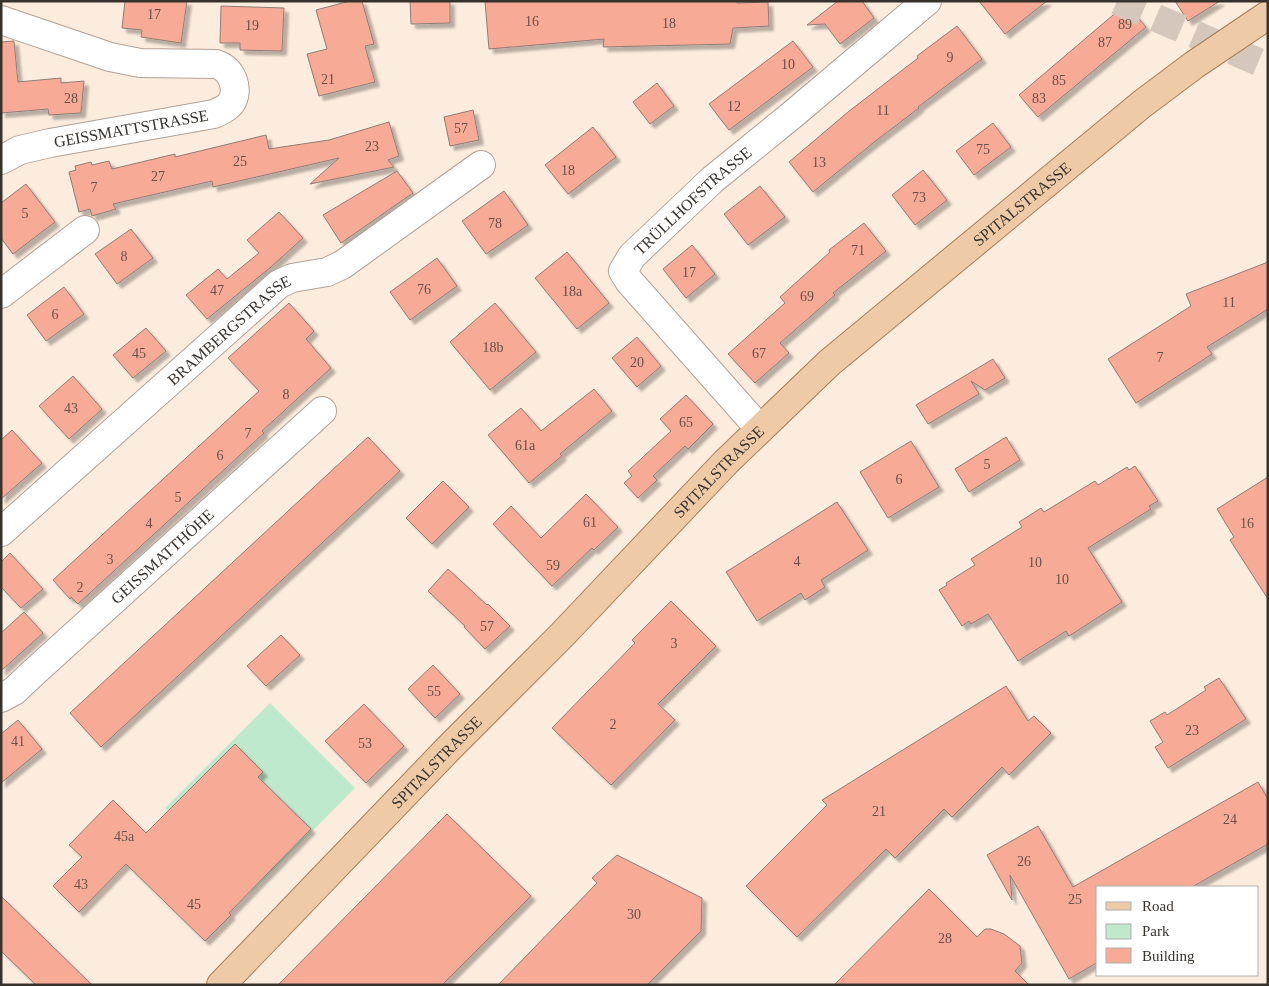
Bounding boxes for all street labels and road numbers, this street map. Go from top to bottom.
street label: GEISSMATTSTRASSE [53,107,210,150]
street label: TRÜLLHOFSTRASSE [631,144,755,258]
street label: SPITALSTRASSE [970,159,1074,249]
street label: BRAMBERGSTRASSE [164,272,293,388]
street label: SPITALSTRASSE [670,422,767,521]
street label: GEISSMATTHÖHE [108,506,217,607]
street label: SPITALSTRASSE [388,713,485,812]

